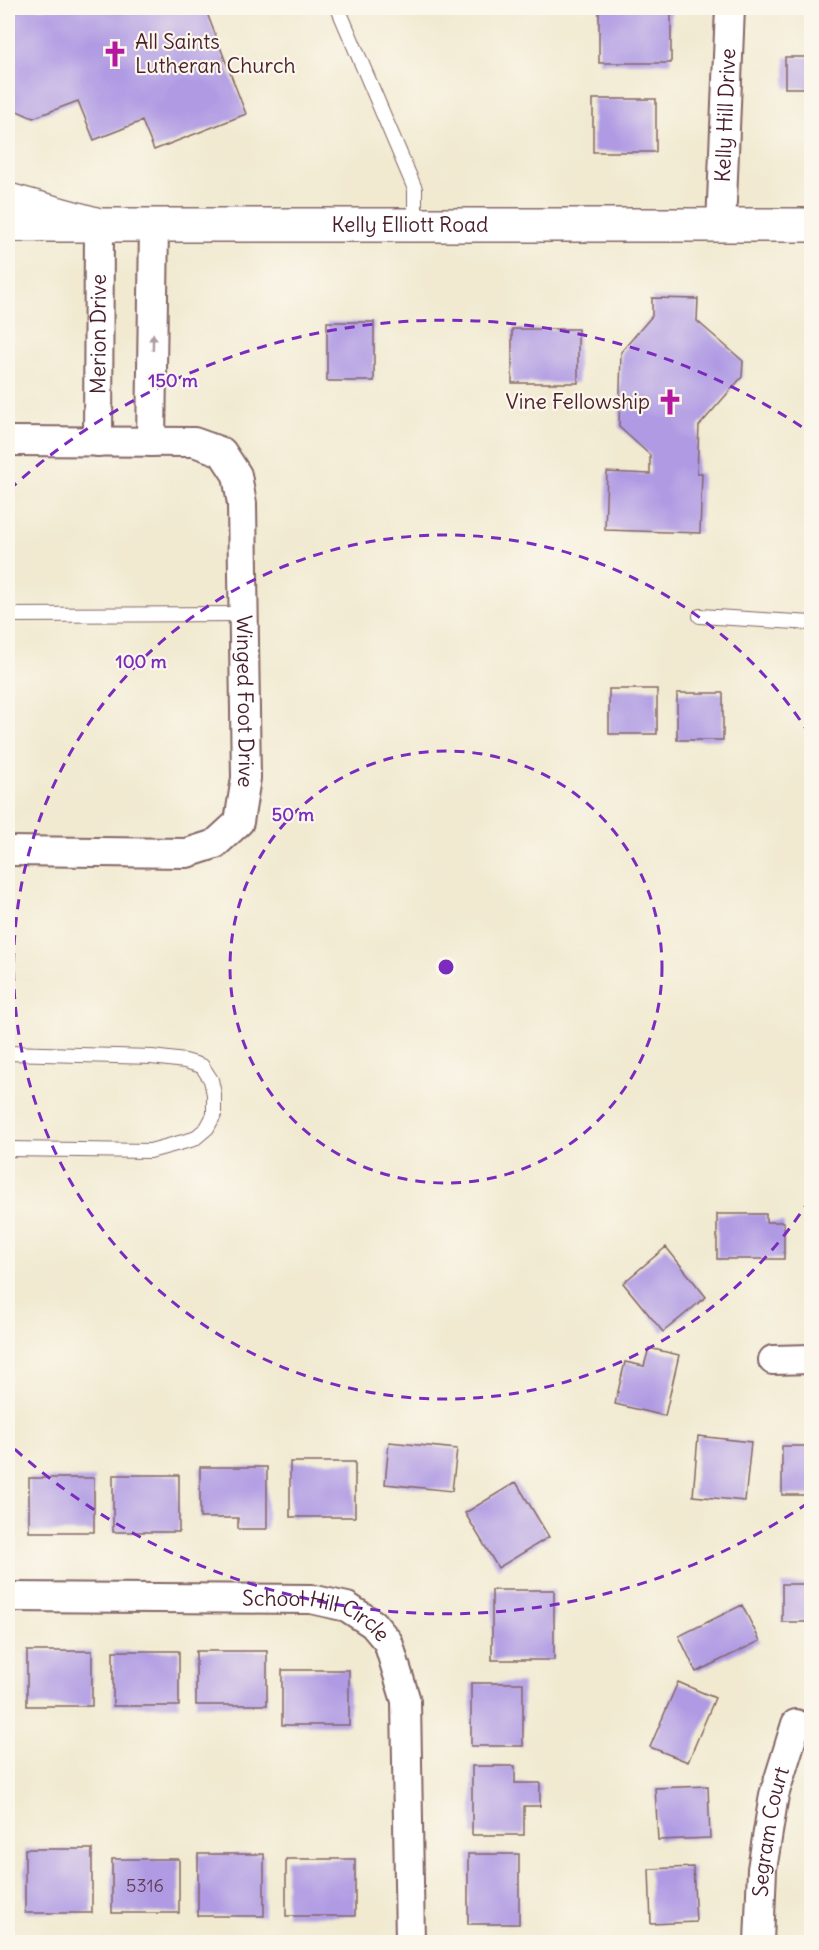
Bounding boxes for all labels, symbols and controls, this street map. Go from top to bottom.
place label: All Saints Lutheran Church [135,28,296,79]
church icon: All Saints Lutheran Church [100,39,130,69]
street label: Kelly Hill Drive [709,48,741,183]
street label: Kelly Elliott Road [332,211,488,238]
street label: Merion Drive [84,274,112,394]
one-way arrow [148,332,157,351]
text: 150 m [148,369,198,392]
church icon: Vine Fellowship [655,387,685,417]
place label: Vine Fellowship [506,388,650,415]
street label: Winged Foot Drive [231,615,260,790]
text: 100 m [116,650,167,673]
text: 50 m [272,803,314,826]
centre of rings [436,957,456,977]
street label: School Hill Circle [242,1585,396,1647]
street label: Segram Court [747,1763,795,1897]
house number: 5316 [126,1874,164,1897]

